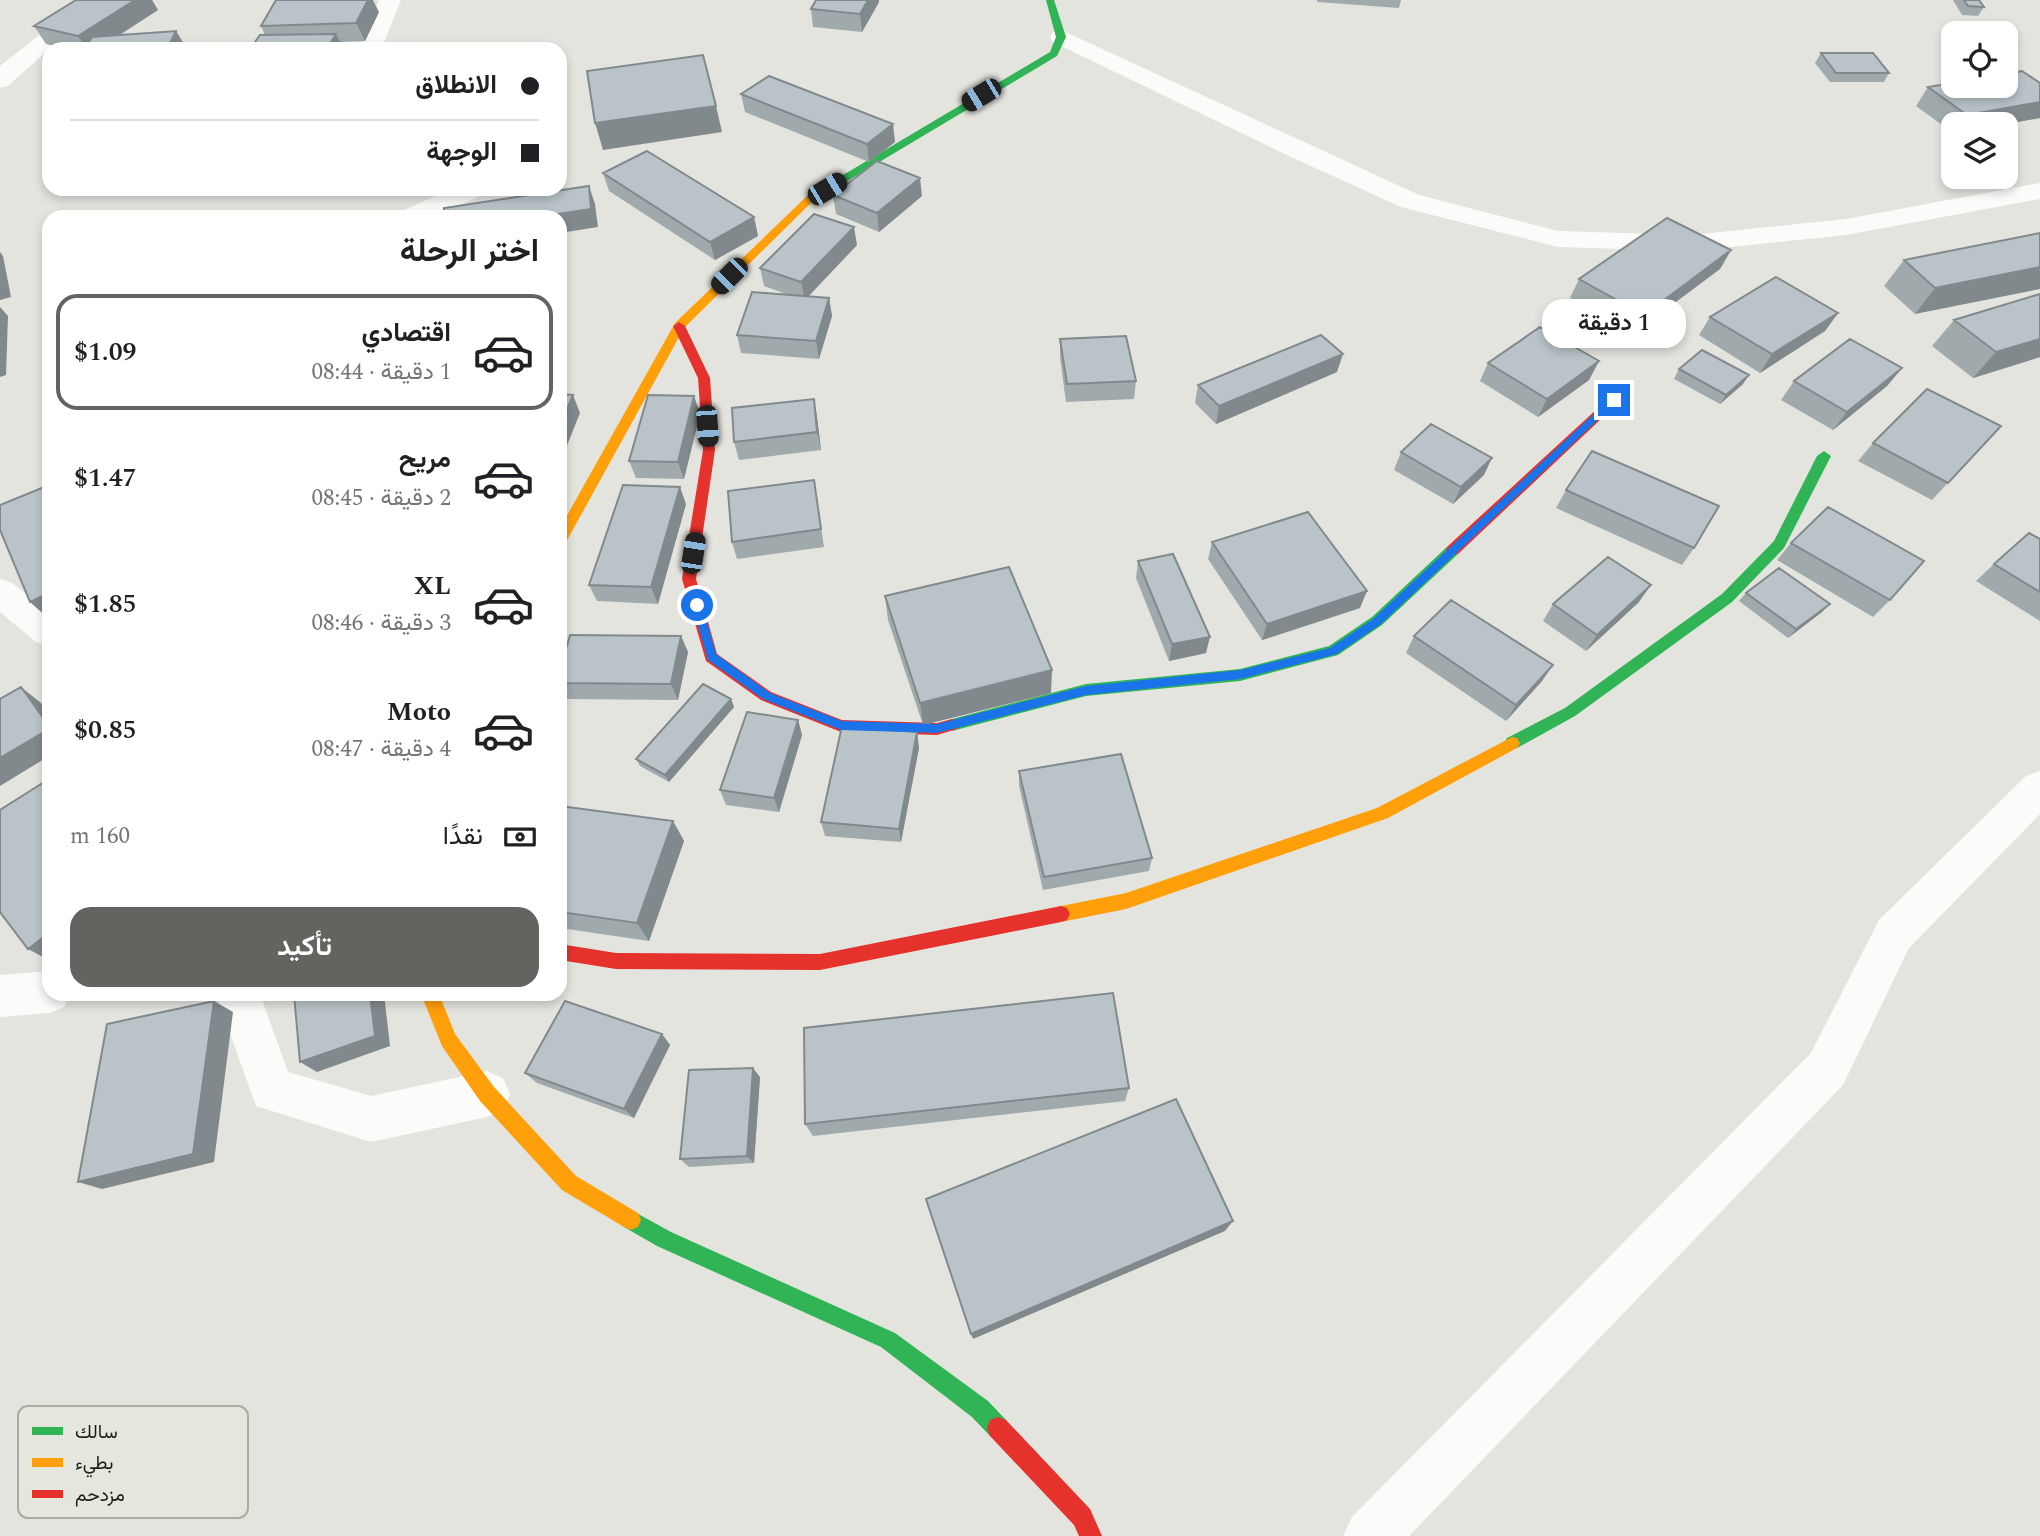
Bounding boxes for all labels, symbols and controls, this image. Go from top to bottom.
map controls [1941,21,2018,189]
button: locate [1941,21,2018,98]
text: الانطلاق [415,65,497,105]
car [958,75,1005,115]
button: layers [1941,112,2018,189]
text: الوجهة [426,132,497,172]
car [804,169,851,209]
text: اختر الرحلة [400,227,539,276]
car [707,254,752,298]
callout: 1 دقيقة [1542,298,1686,348]
text: 1 دقيقة [1578,306,1650,341]
text: اقتصادي [362,313,451,353]
icon: car [472,321,535,384]
text: $1.09 [74,332,137,372]
text: 1 دقيقة · 08:44 [312,355,451,390]
route end [1598,384,1630,416]
car [696,404,719,448]
text: مريح [399,439,451,479]
icon: car [472,447,535,510]
text: $1.47 [74,458,137,498]
text: 2 دقيقة · 08:45 [312,481,451,516]
car [680,531,707,575]
text: XL [414,566,451,606]
icon: car [472,573,535,636]
text: $1.85 [74,584,137,624]
route start [681,589,713,621]
text: 3 دقيقة · 08:46 [312,606,451,641]
text: Moto [387,692,451,732]
icon: car [472,699,535,762]
text: $0.85 [74,710,137,750]
text: 4 دقيقة · 08:47 [312,732,451,767]
text: نقدًا [443,816,483,856]
icon: cash [501,818,539,856]
text: 160 m [70,819,130,854]
button: تأكيد [70,907,539,987]
legend [18,1406,248,1518]
text: سالك [75,1418,118,1447]
text: بطيء [75,1449,113,1478]
text: مزدحم [75,1481,125,1510]

